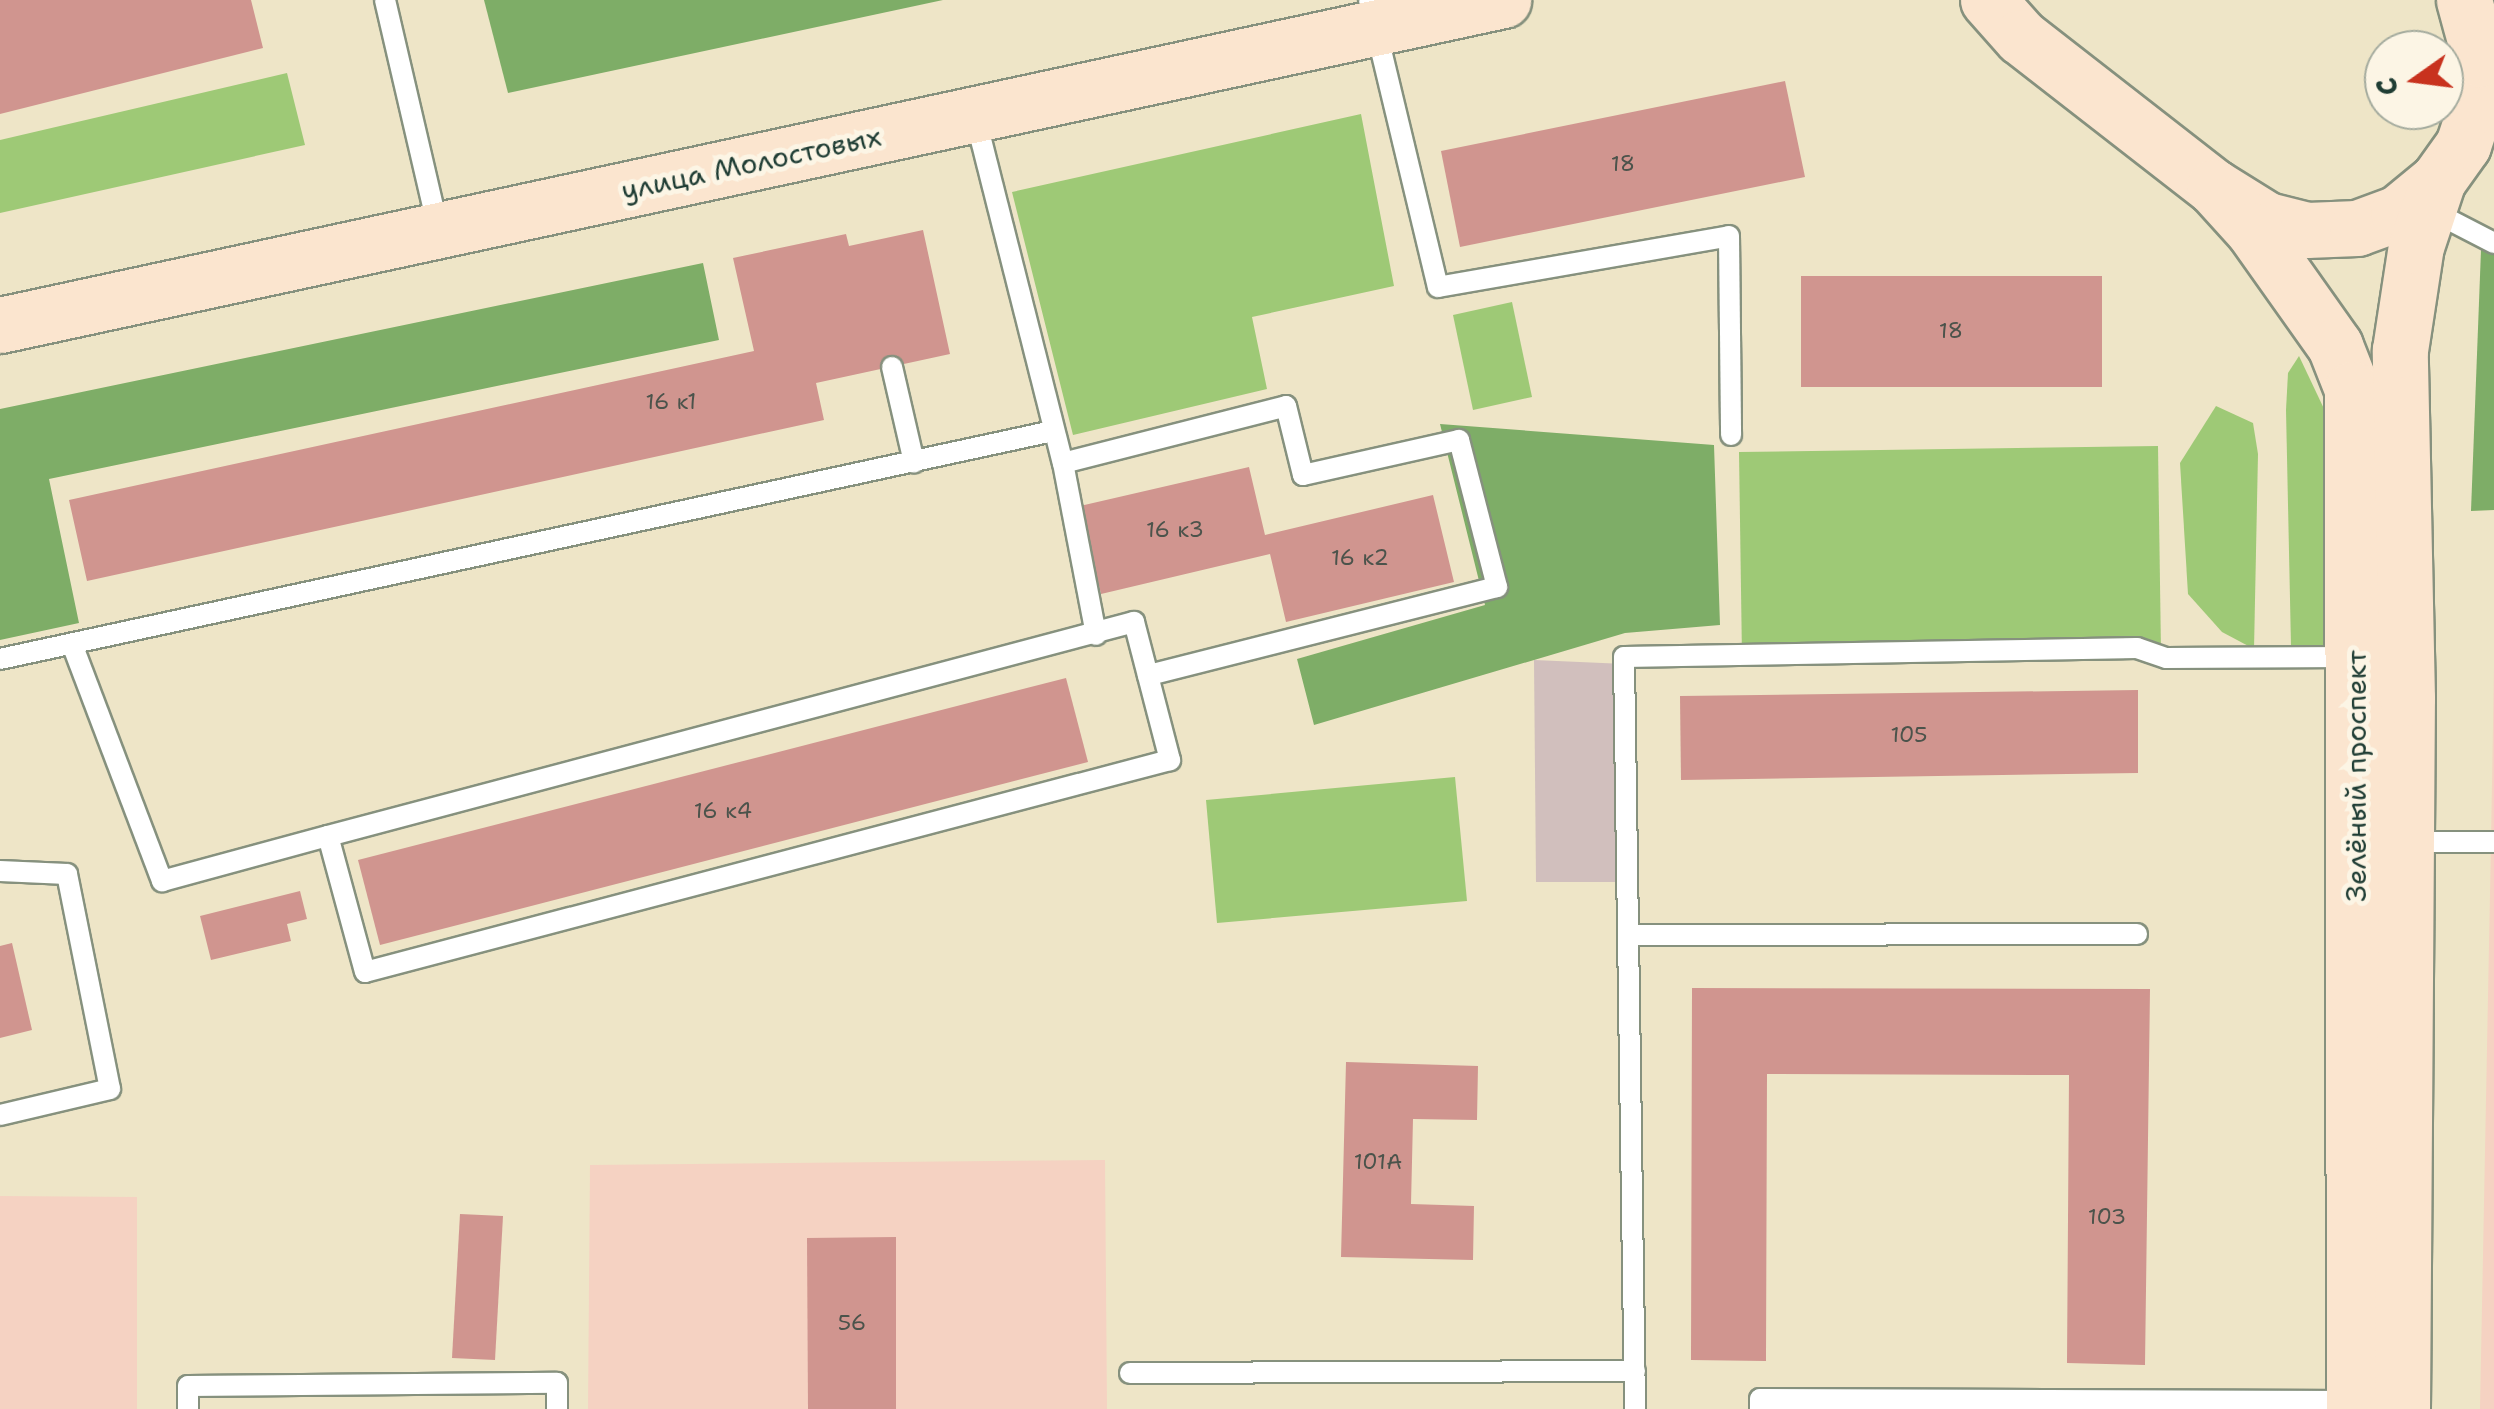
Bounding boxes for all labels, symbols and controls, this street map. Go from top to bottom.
north arrow [2364,30,2464,130]
text: С [2366,74,2407,100]
street label: улица Молостовых [618,119,884,207]
house number: 18 [1611,151,1635,177]
house number: 18 [1939,318,1963,344]
house number: 16 к1 [646,389,696,415]
house number: 16 к3 [1146,517,1204,543]
house number: 16 к2 [1331,545,1389,571]
street label: Зелёный проспект [2339,650,2373,902]
house number: 105 [1890,722,1928,748]
house number: 16 к4 [694,798,752,824]
house number: 101А [1354,1149,1402,1175]
house number: 103 [2088,1204,2126,1230]
house number: 56 [838,1310,866,1336]

